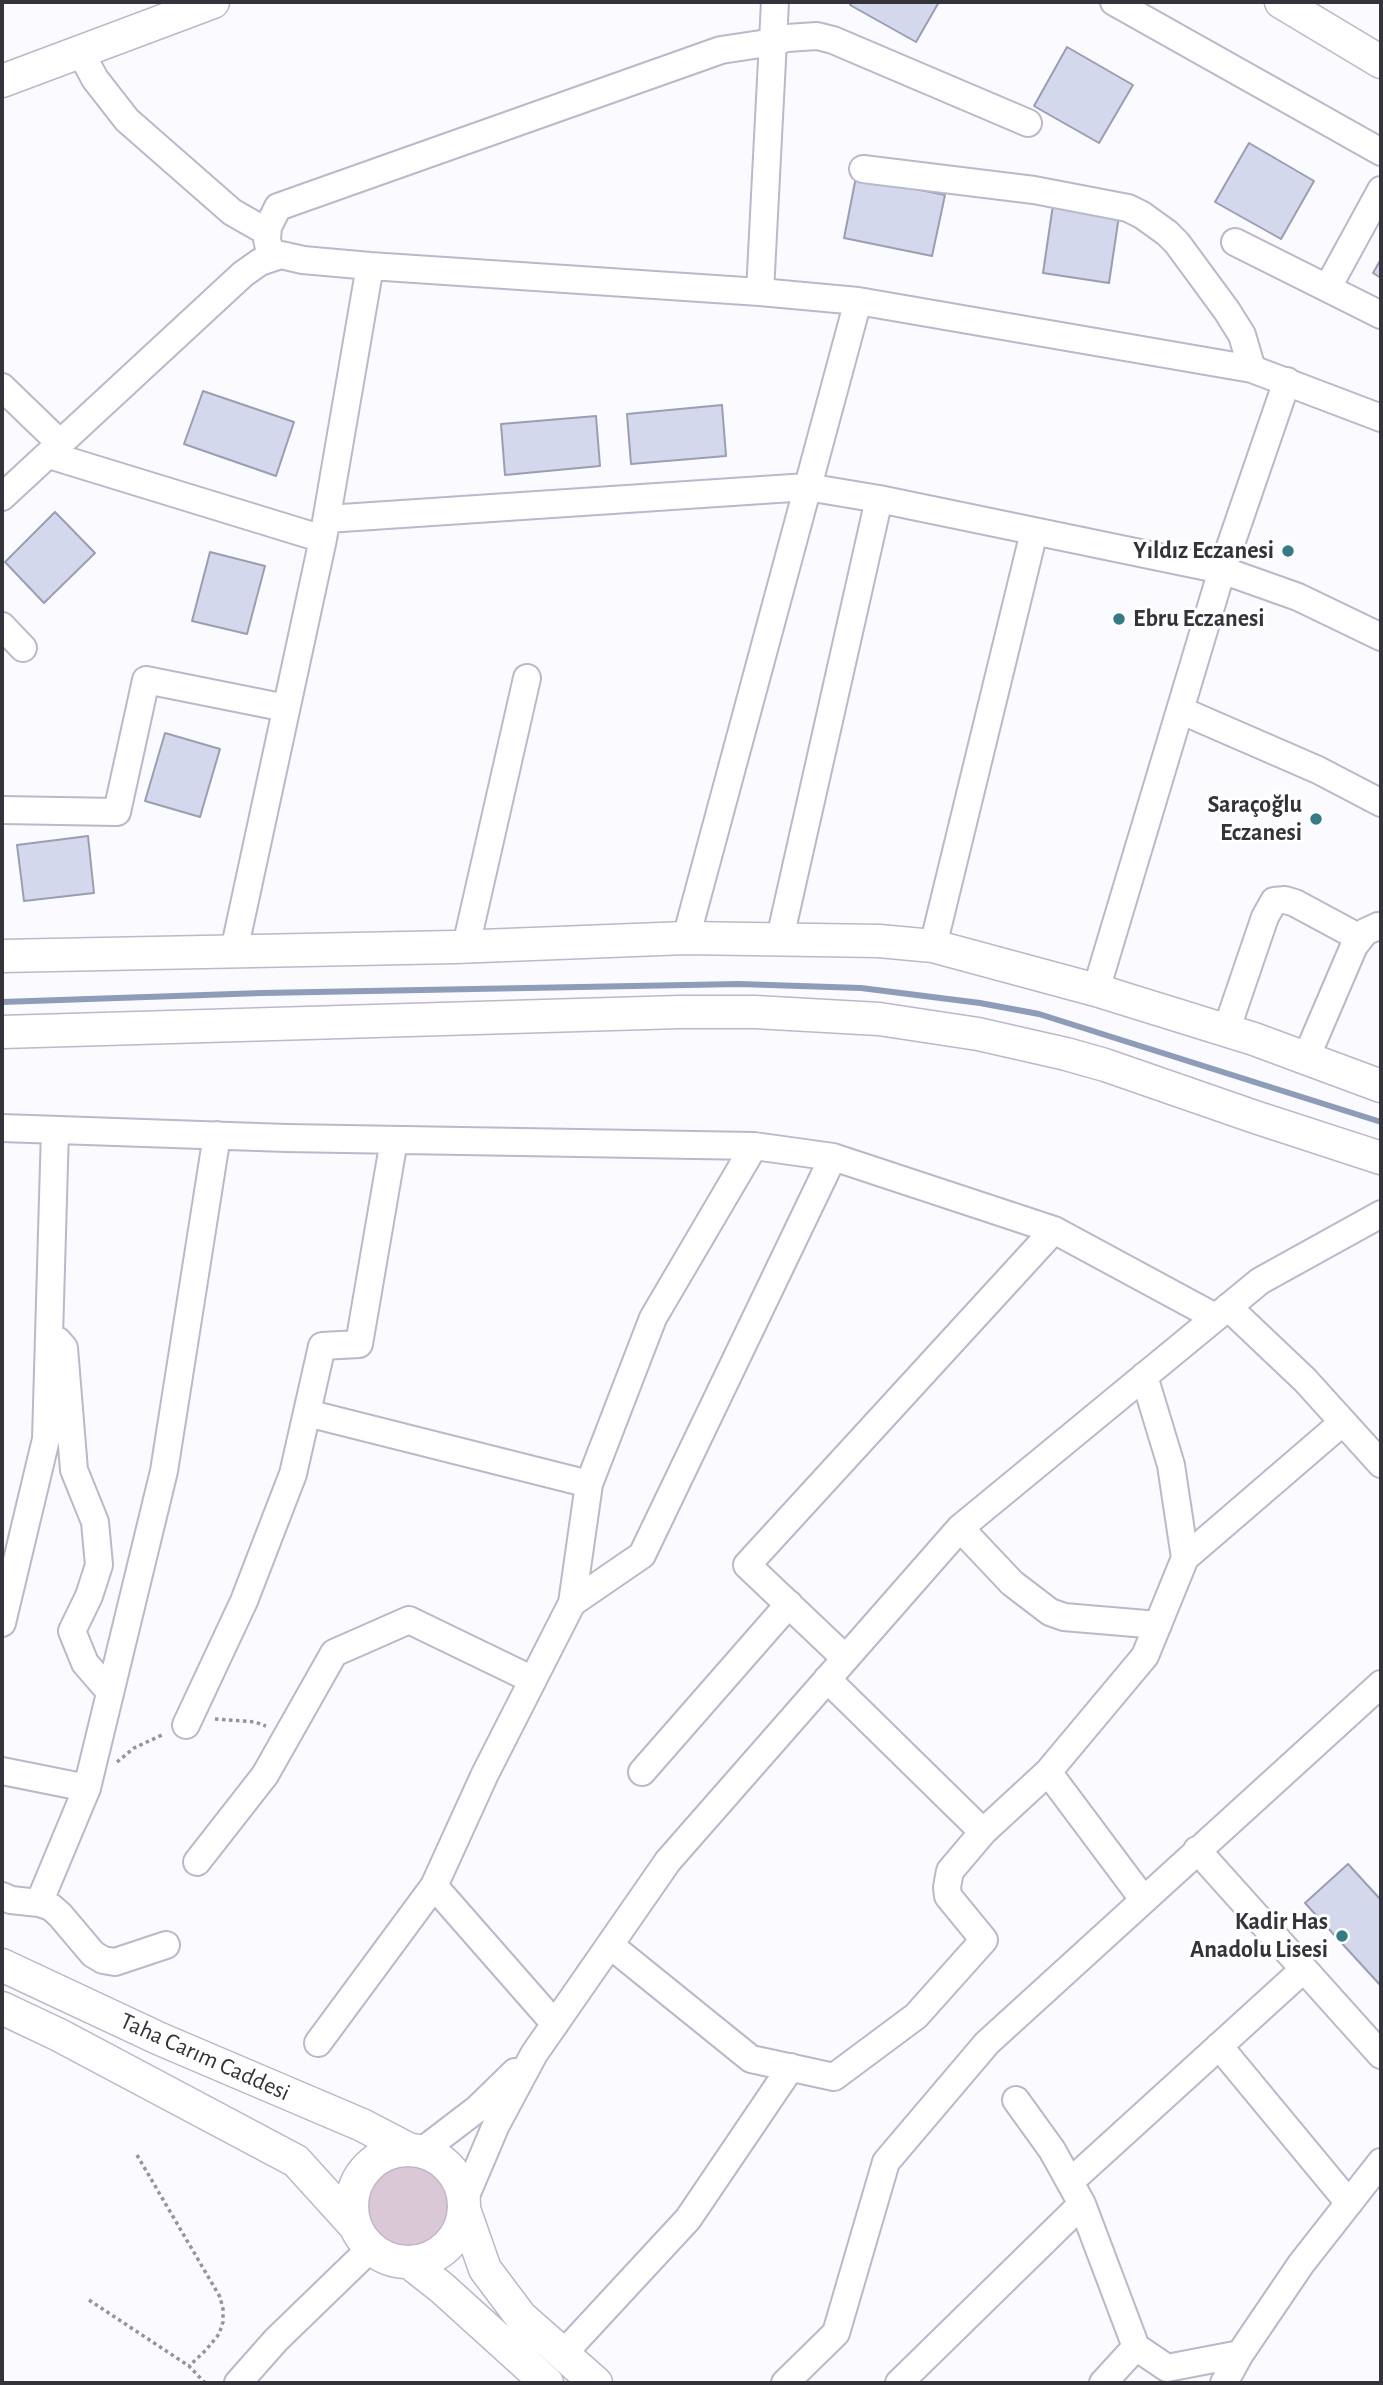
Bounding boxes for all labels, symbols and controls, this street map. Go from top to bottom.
place label: Yıldız Eczanesi [1133,537,1274,565]
marker: Yıldız Eczanesi [1280,543,1296,559]
place label: Ebru Eczanesi [1133,605,1265,633]
marker: Ebru Eczanesi [1111,611,1127,627]
place label: Saraçoğlu Eczanesi [1207,791,1302,847]
marker: Saraçoğlu Eczanesi [1308,811,1324,827]
place label: Kadir Has Anadolu Lisesi [1190,1908,1328,1964]
marker: Kadir Has Anadolu Lisesi [1334,1928,1350,1944]
street label: Taha Carım Caddesi [116,2007,294,2107]

